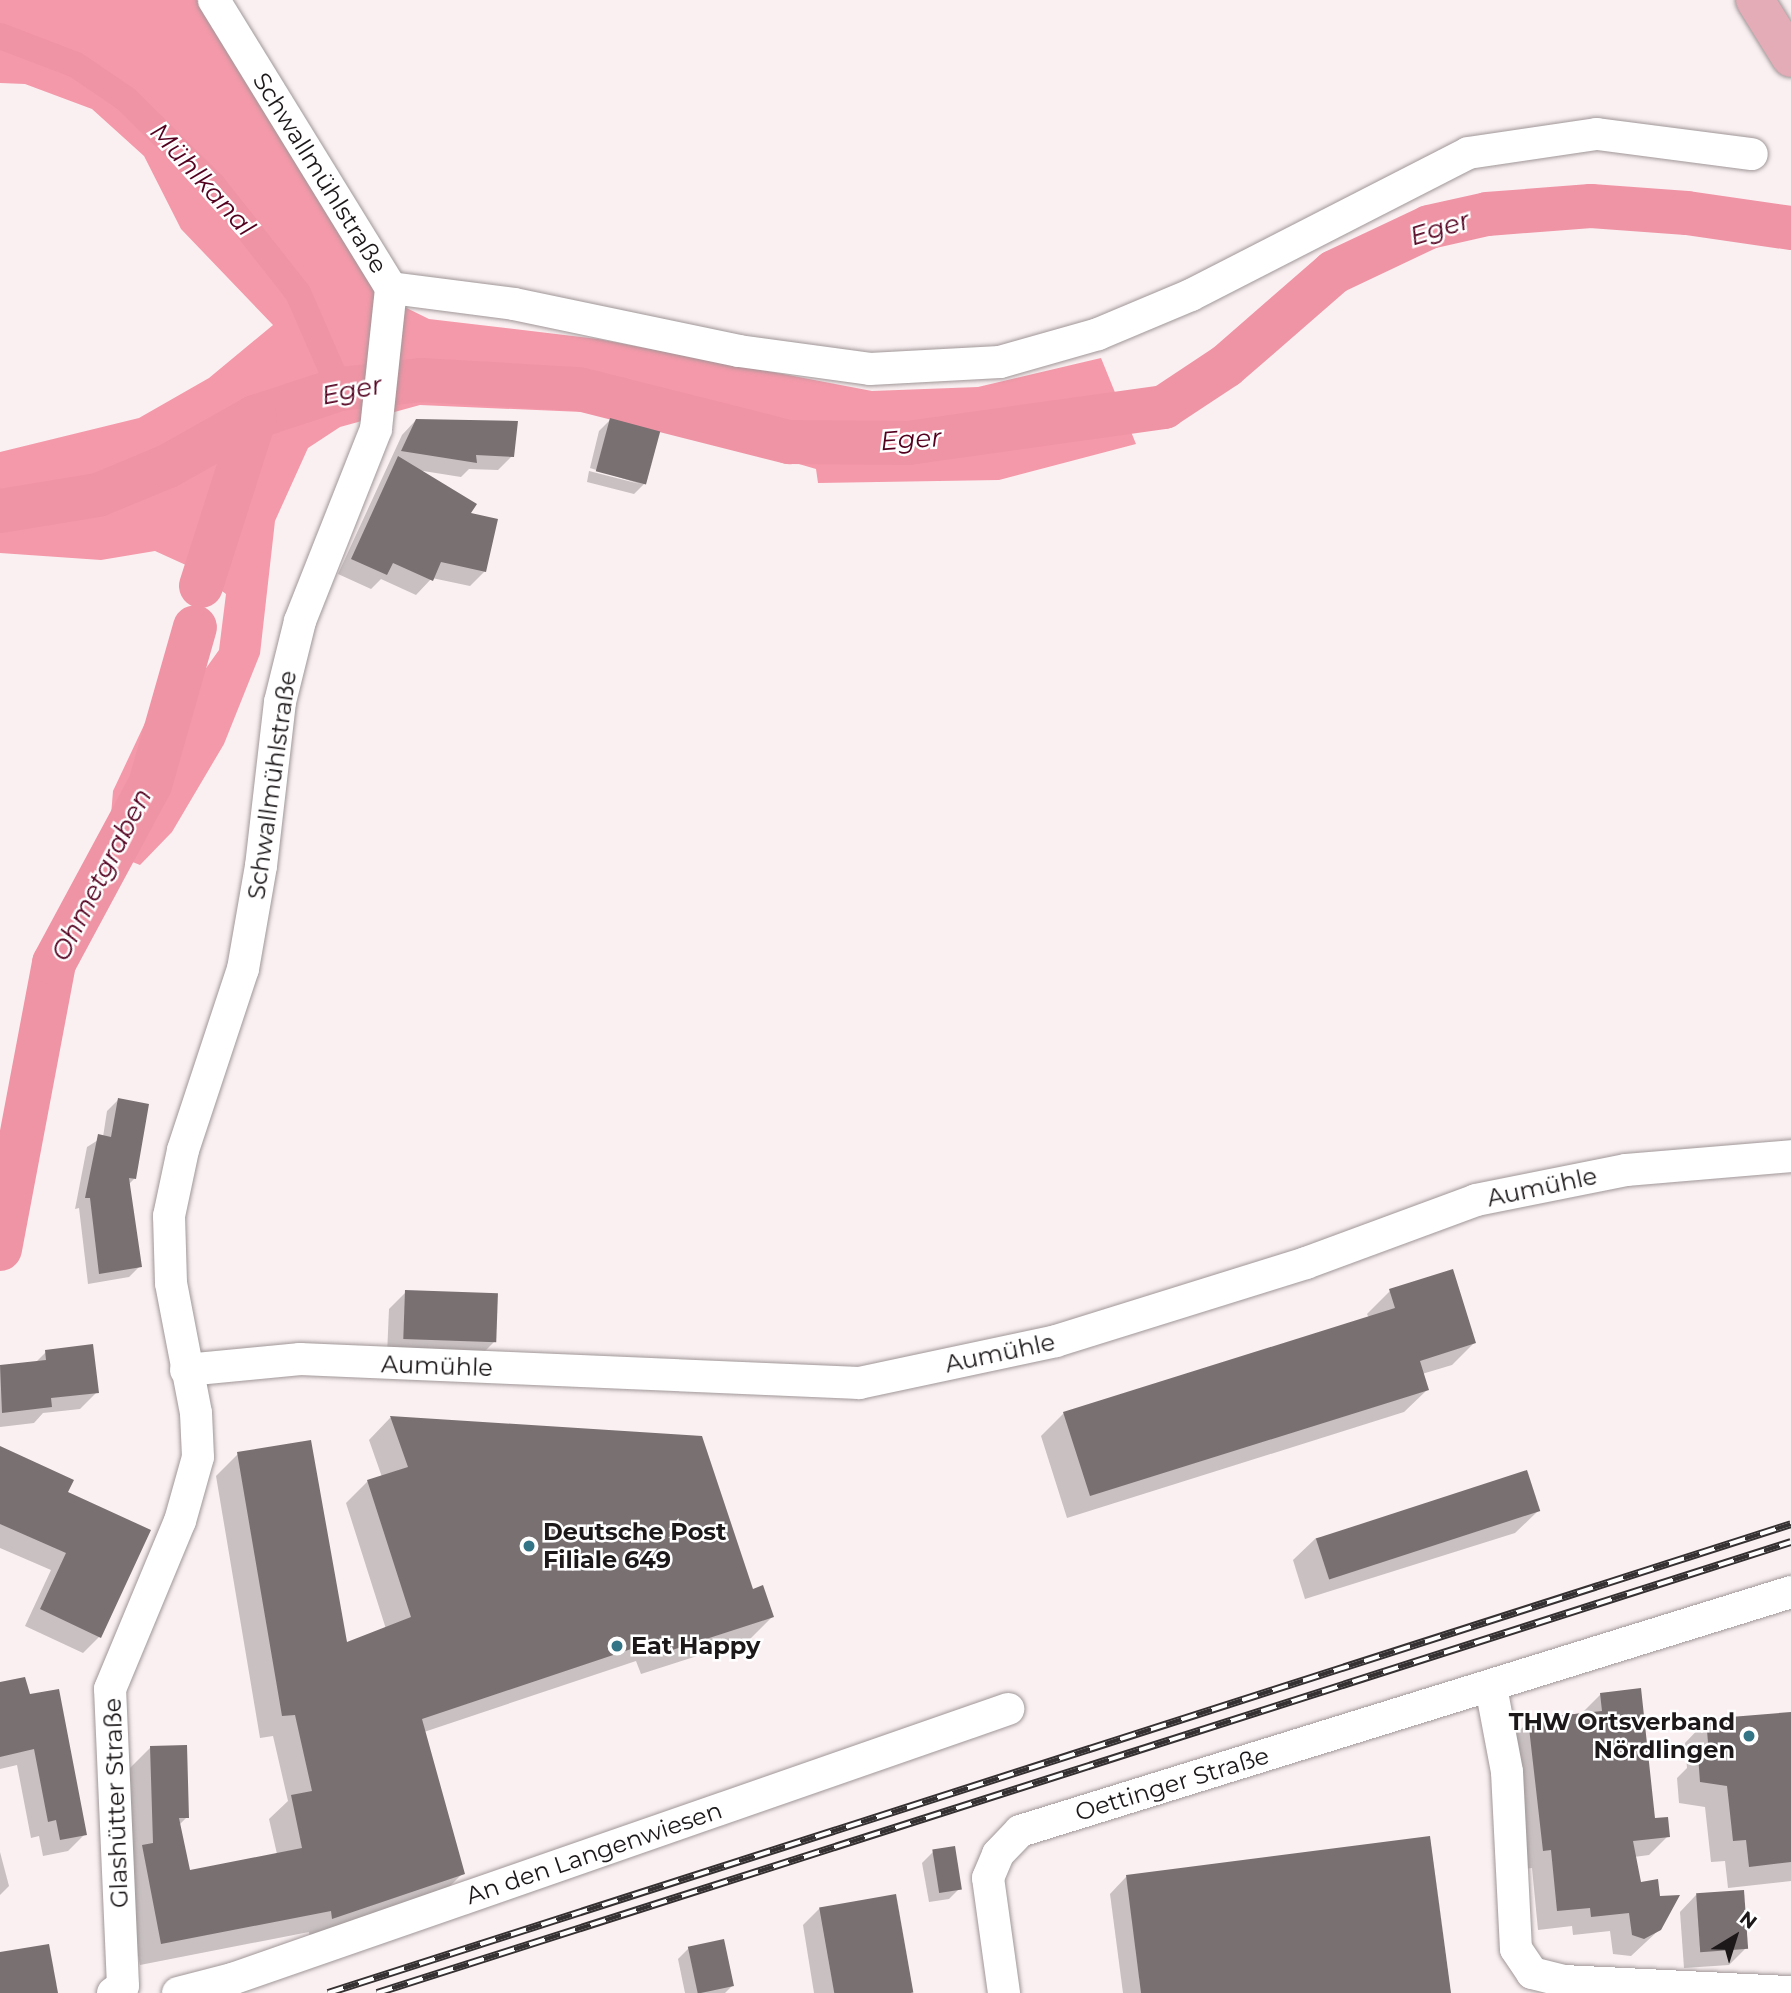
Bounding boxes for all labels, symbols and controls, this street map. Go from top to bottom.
street label: Schwallmühlstraße [247,67,393,279]
water label: Mühlkanal [143,117,261,243]
water label: Eger [1406,205,1474,253]
water label: Eger [319,370,385,412]
water label: Eger [879,422,943,458]
street label: Schwallmühlstraße [242,669,302,901]
water label: Ohmetgraben [45,784,159,966]
street label: Aumühle [1484,1161,1600,1213]
street label: Aumühle [942,1327,1058,1379]
street label: Aumühle [381,1350,493,1382]
place label: Deutsche Post Filiale 649 [543,1518,727,1574]
marker: Deutsche Post Filiale 649 [521,1538,537,1554]
place label: Eat Happy [631,1632,760,1660]
marker: Eat Happy [609,1638,625,1654]
street label: Glashütter Straße [98,1697,134,1909]
place label: THW Ortsverband Nördlingen [1509,1708,1735,1764]
marker: THW Ortsverband Nördlingen [1741,1728,1757,1744]
street label: Oettinger Straße [1072,1741,1272,1827]
street label: An den Langenwiesen [462,1796,726,1910]
north arrow [1700,1902,1770,1972]
text: N [1735,1906,1761,1934]

